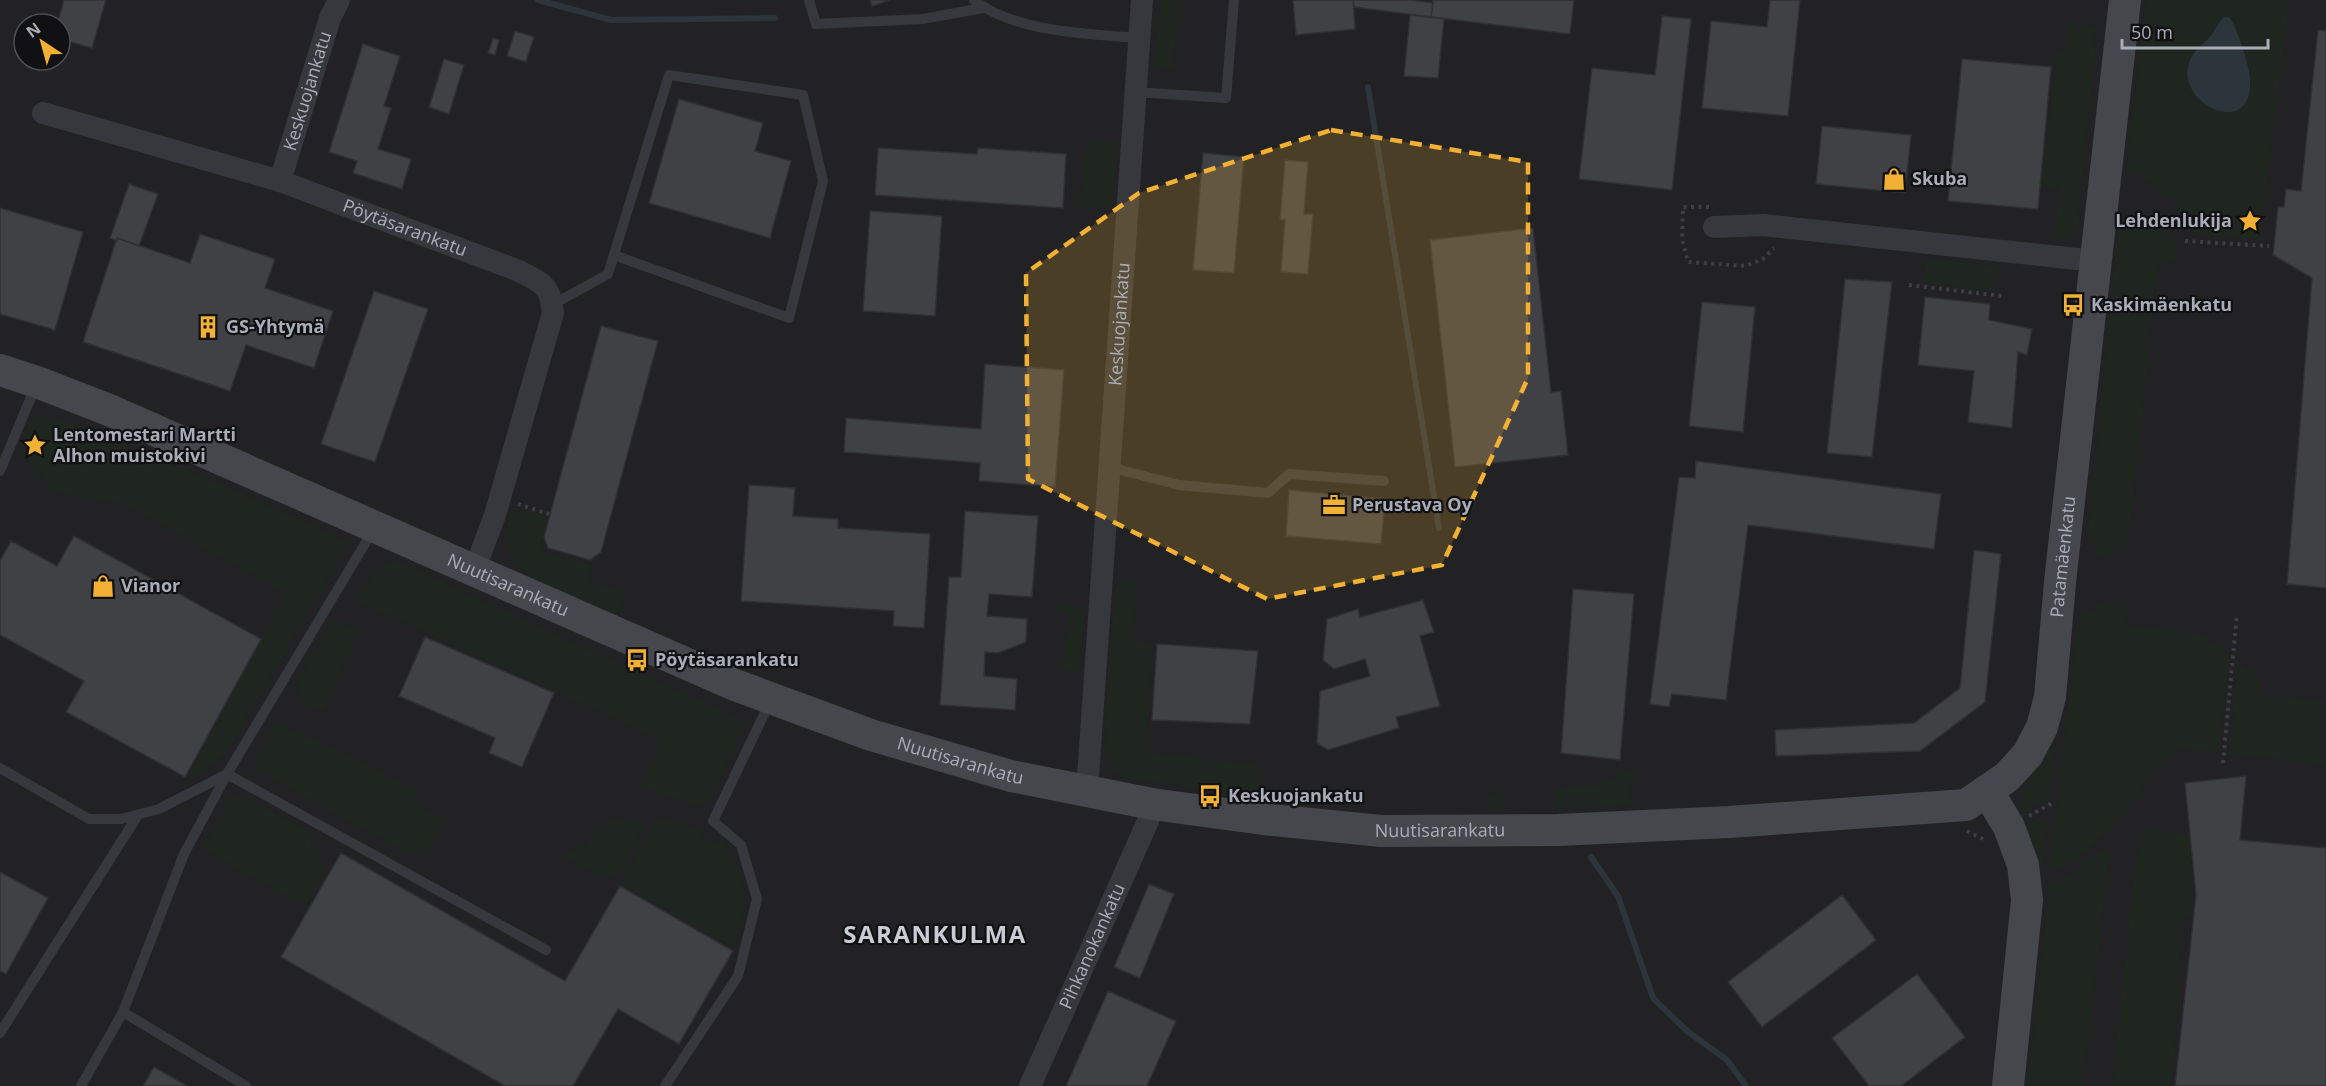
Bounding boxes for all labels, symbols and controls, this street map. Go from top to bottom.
north arrow [12,12,72,72]
scale bar [2122,12,2268,50]
text: N [21,17,45,43]
text: 50 m [2131,20,2173,44]
street label: Keskuojankatu [277,28,336,153]
shop icon: Skuba [1881,166,1907,192]
place label: Skuba [1912,166,1967,190]
street label: Pöytäsarankatu [340,193,471,261]
place label: Lehdenlukija [2115,208,2232,232]
place icon: Lehdenlukija [2237,208,2263,234]
street label: Keskuojankatu [1102,262,1135,387]
bus stop icon: Kaskimäenkatu [2060,292,2086,318]
place label: Kaskimäenkatu [2091,292,2232,316]
building icon: GS-Yhtymä [195,314,221,340]
place label: GS-Yhtymä [226,314,324,338]
place label: Lentomestari Martti Alhon muistokivi [53,422,236,467]
place icon: Lentomestari Martti Alhon muistokivi [22,432,48,458]
office icon: Perustava Oy [1321,492,1347,518]
place label: Perustava Oy [1352,492,1473,516]
street label: Patamäenkatu [2044,495,2081,618]
street label: Nuutisarankatu [444,547,573,622]
shop icon: Vianor [90,573,116,599]
place label: Vianor [121,573,180,597]
bus stop icon: Pöytäsarankatu [624,647,650,673]
place label: Pöytäsarankatu [655,647,799,671]
street label: Nuutisarankatu [895,730,1026,789]
bus stop icon: Keskuojankatu [1197,783,1223,809]
place label: Keskuojankatu [1228,783,1364,807]
street label: Nuutisarankatu [1375,817,1505,842]
street label: Pihkanokankatu [1053,879,1130,1012]
district label: SARANKULMA [843,917,1027,950]

